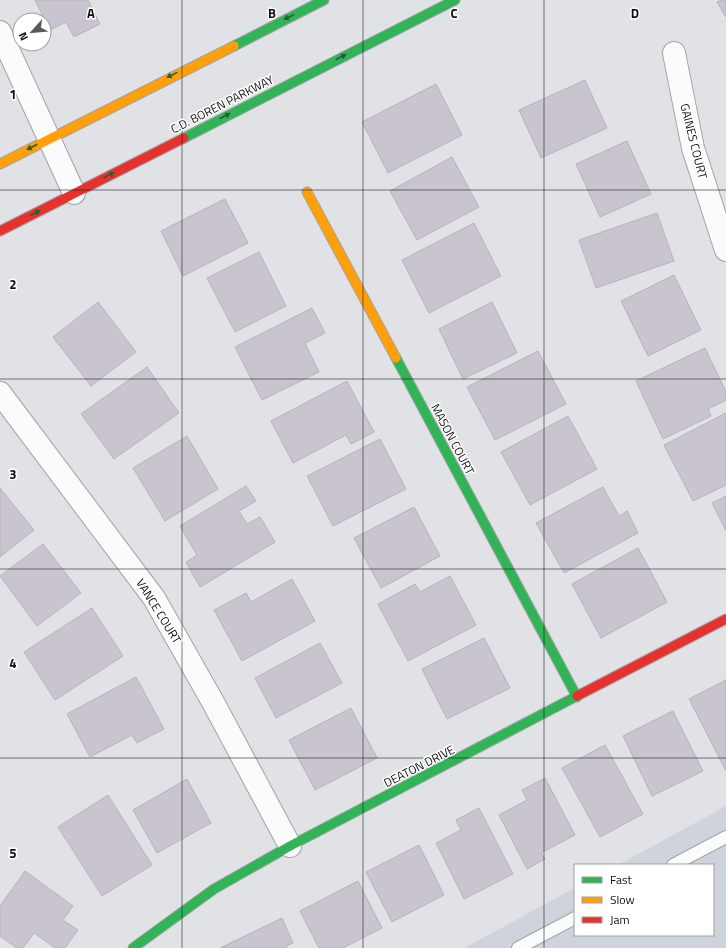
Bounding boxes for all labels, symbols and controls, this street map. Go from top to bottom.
text: A [87,3,95,23]
text: B [268,3,276,23]
text: C [450,3,458,23]
text: D [631,3,639,23]
north arrow [12,12,52,52]
one-way arrow [283,14,295,20]
text: N [14,30,32,44]
one-way arrow [335,54,346,61]
street label: C.D. BOREN PARKWAY [167,70,277,138]
one-way arrow [167,72,178,78]
text: 1 [9,84,17,104]
street label: GAINES COURT [675,101,713,181]
one-way arrow [219,113,230,119]
one-way arrow [26,144,38,151]
one-way arrow [103,172,115,178]
one-way arrow [29,210,40,216]
text: 2 [9,274,17,294]
street label: MASON COURT [426,400,480,478]
text: 3 [9,464,17,484]
street label: VANCE COURT [132,575,187,648]
text: 4 [9,653,17,673]
street label: DEATON DRIVE [380,740,458,792]
text: 5 [9,843,17,863]
legend [574,864,714,936]
text: Fast [610,870,633,889]
text: Slow [610,890,635,909]
text: Jam [610,910,630,929]

